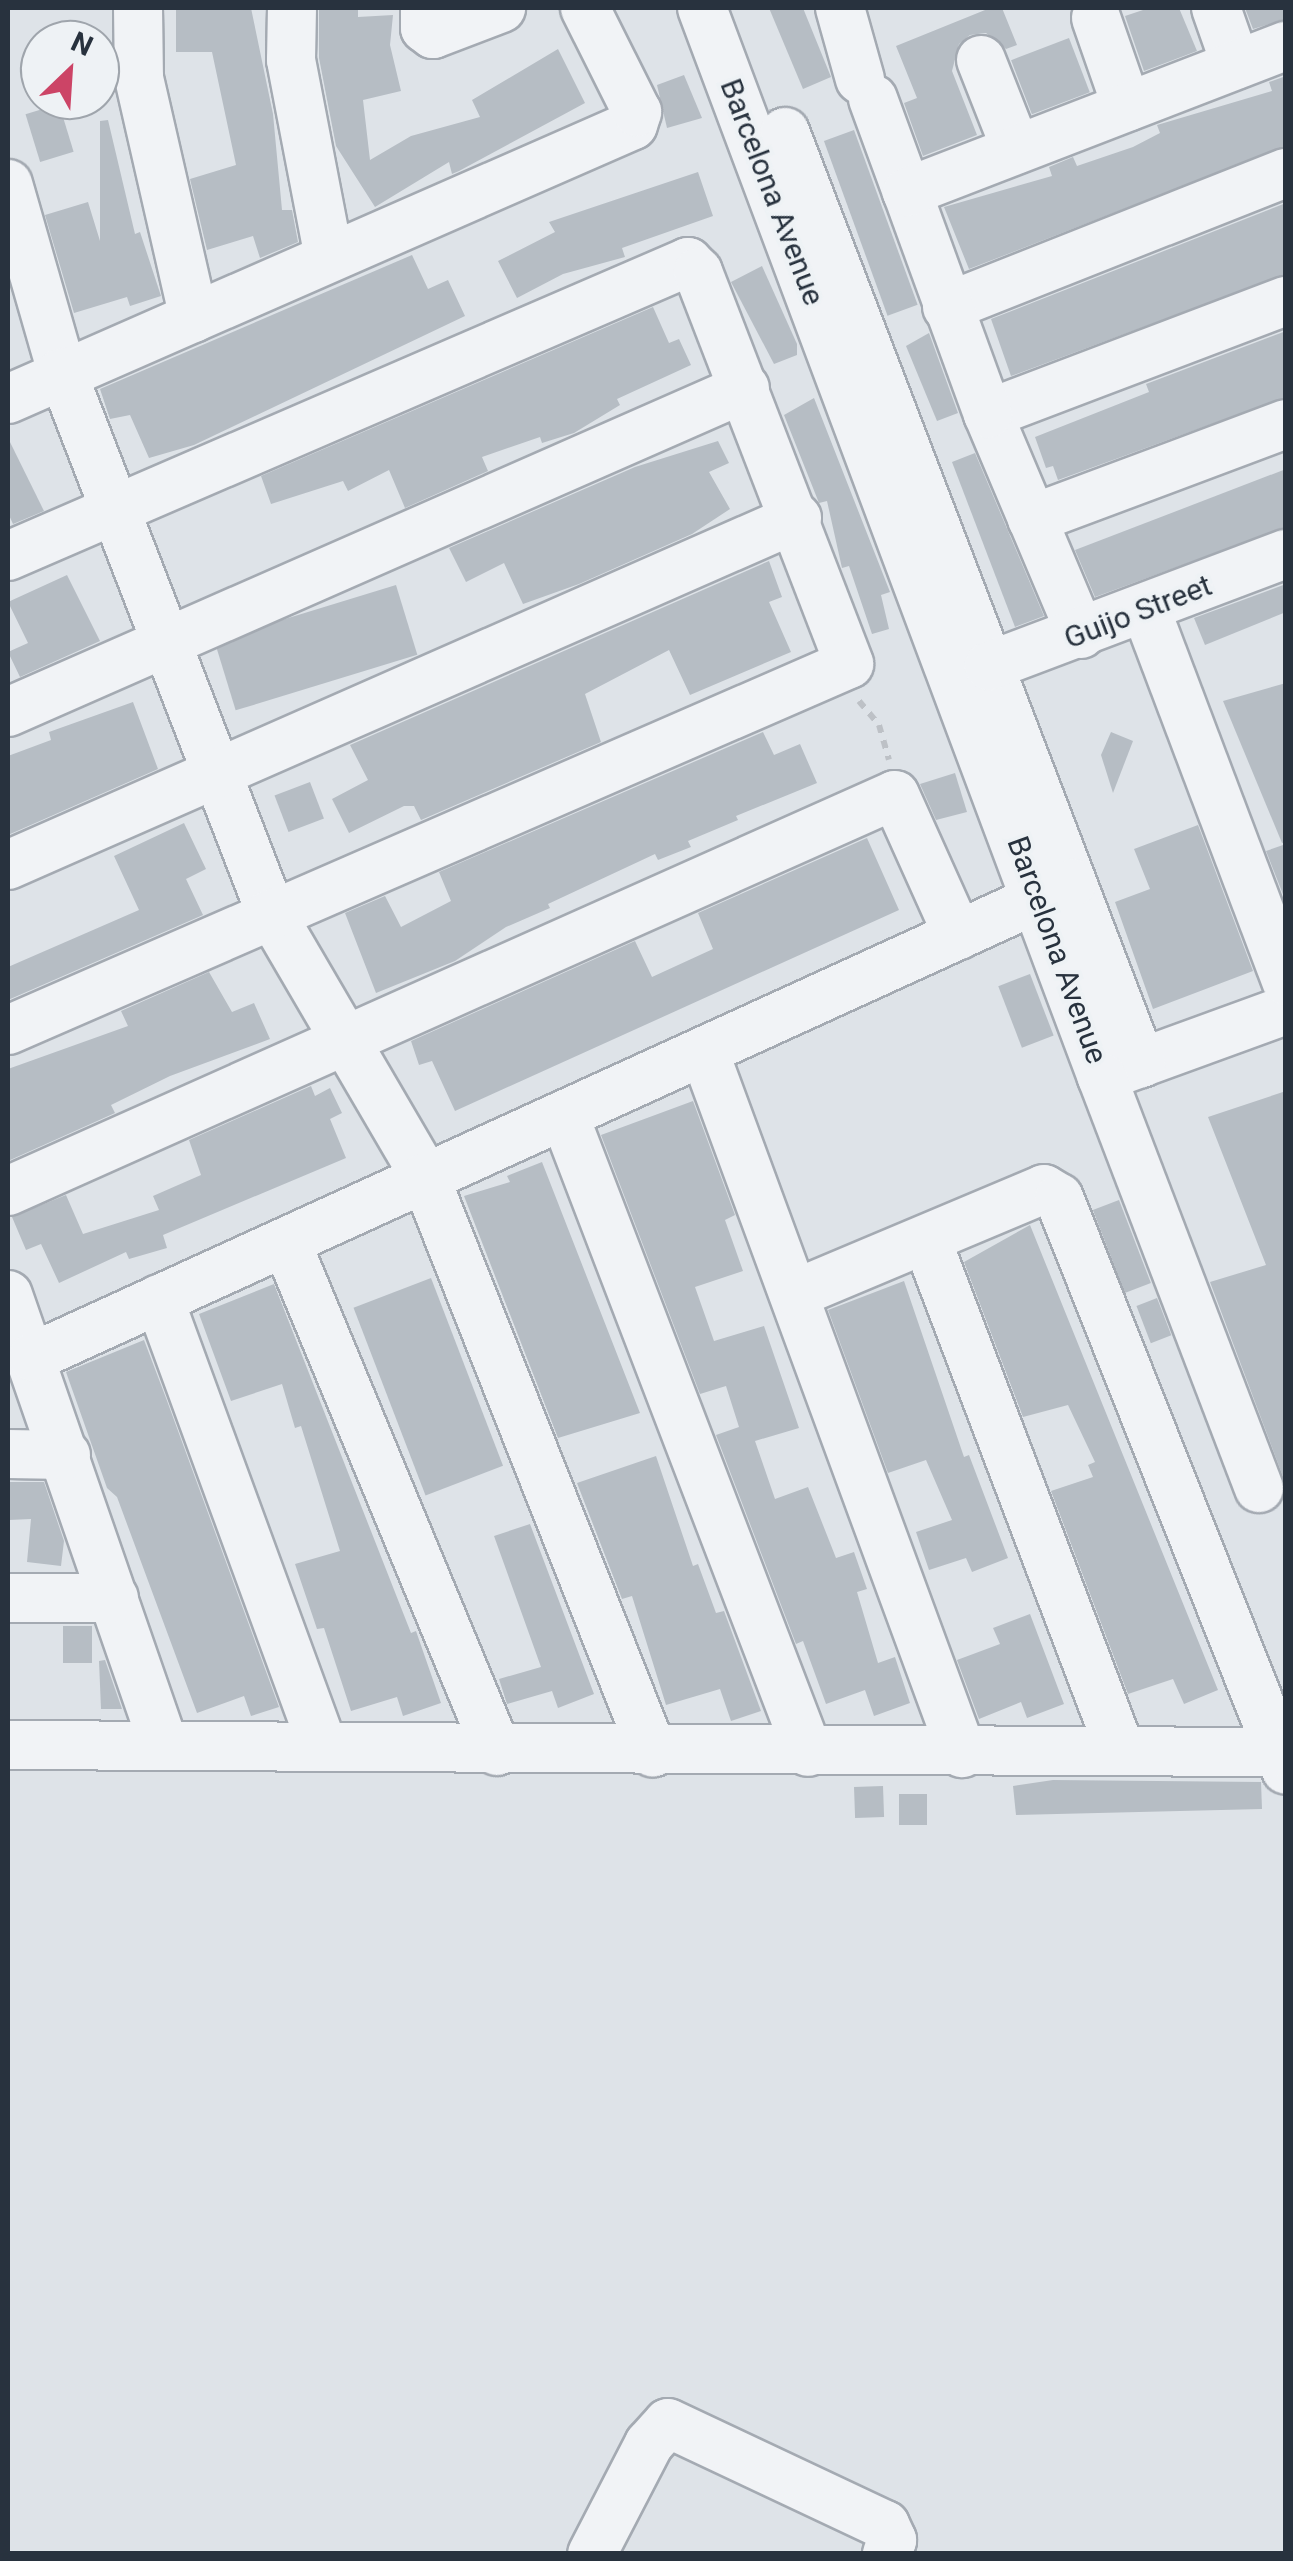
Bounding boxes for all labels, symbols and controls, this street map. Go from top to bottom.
north arrow [20,20,120,120]
text: N [66,25,98,63]
street label: Barcelona Avenue [712,74,832,310]
street label: Guijo Street [1059,567,1217,657]
street label: Barcelona Avenue [999,831,1115,1069]

